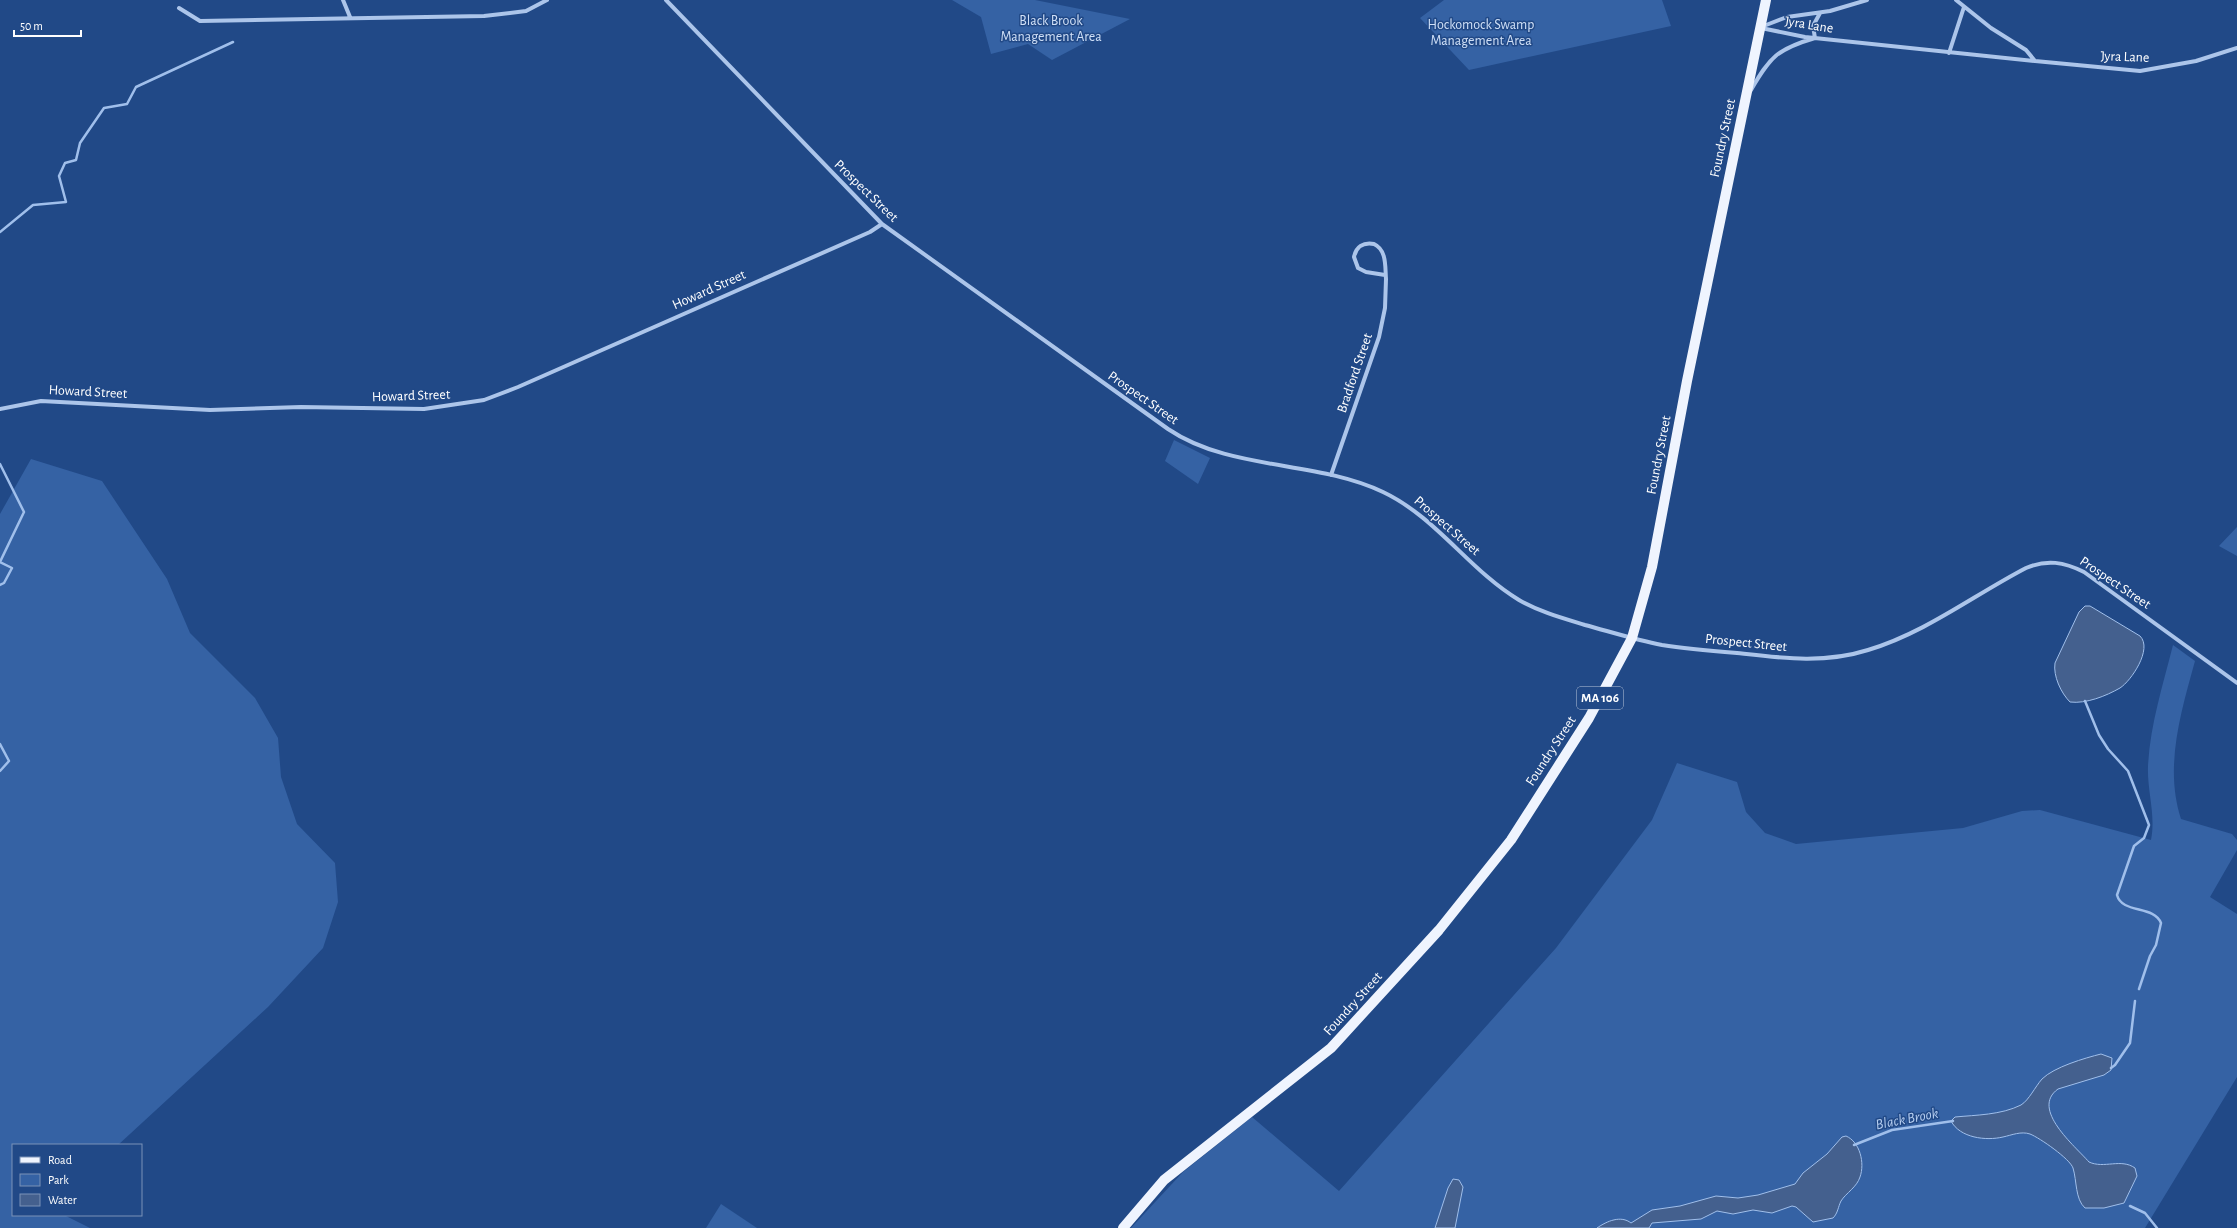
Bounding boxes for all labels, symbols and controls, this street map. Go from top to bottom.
scale bar [14,12,81,38]
park label: Black Brook Management Area [1000,14,1102,44]
street label: Jyra Lane [1784,14,1834,36]
park label: Hockomock Swamp Management Area [1428,18,1534,48]
text: 50 m [20,20,43,32]
street label: Jyra Lane [2100,49,2150,65]
street label: Foundry Street [1708,97,1738,179]
street label: Prospect Street [832,157,901,225]
street label: Howard Street [670,267,748,312]
street label: Bradford Street [1335,331,1375,415]
street label: Prospect Street [1105,369,1181,428]
street label: Howard Street [48,383,128,401]
street label: Howard Street [372,388,451,404]
street label: Foundry Street [1645,414,1674,496]
street label: Prospect Street [1411,494,1483,559]
street label: Prospect Street [2077,554,2153,612]
street label: Prospect Street [1704,632,1788,654]
road number: MA 106 [1577,687,1623,709]
street label: Foundry Street [1523,713,1579,788]
street label: Foundry Street [1321,969,1385,1038]
water label: Black Brook [1874,1106,1940,1132]
legend [12,1144,142,1216]
text: Road [48,1154,72,1166]
text: Park [48,1174,69,1186]
text: Water [48,1194,77,1206]

